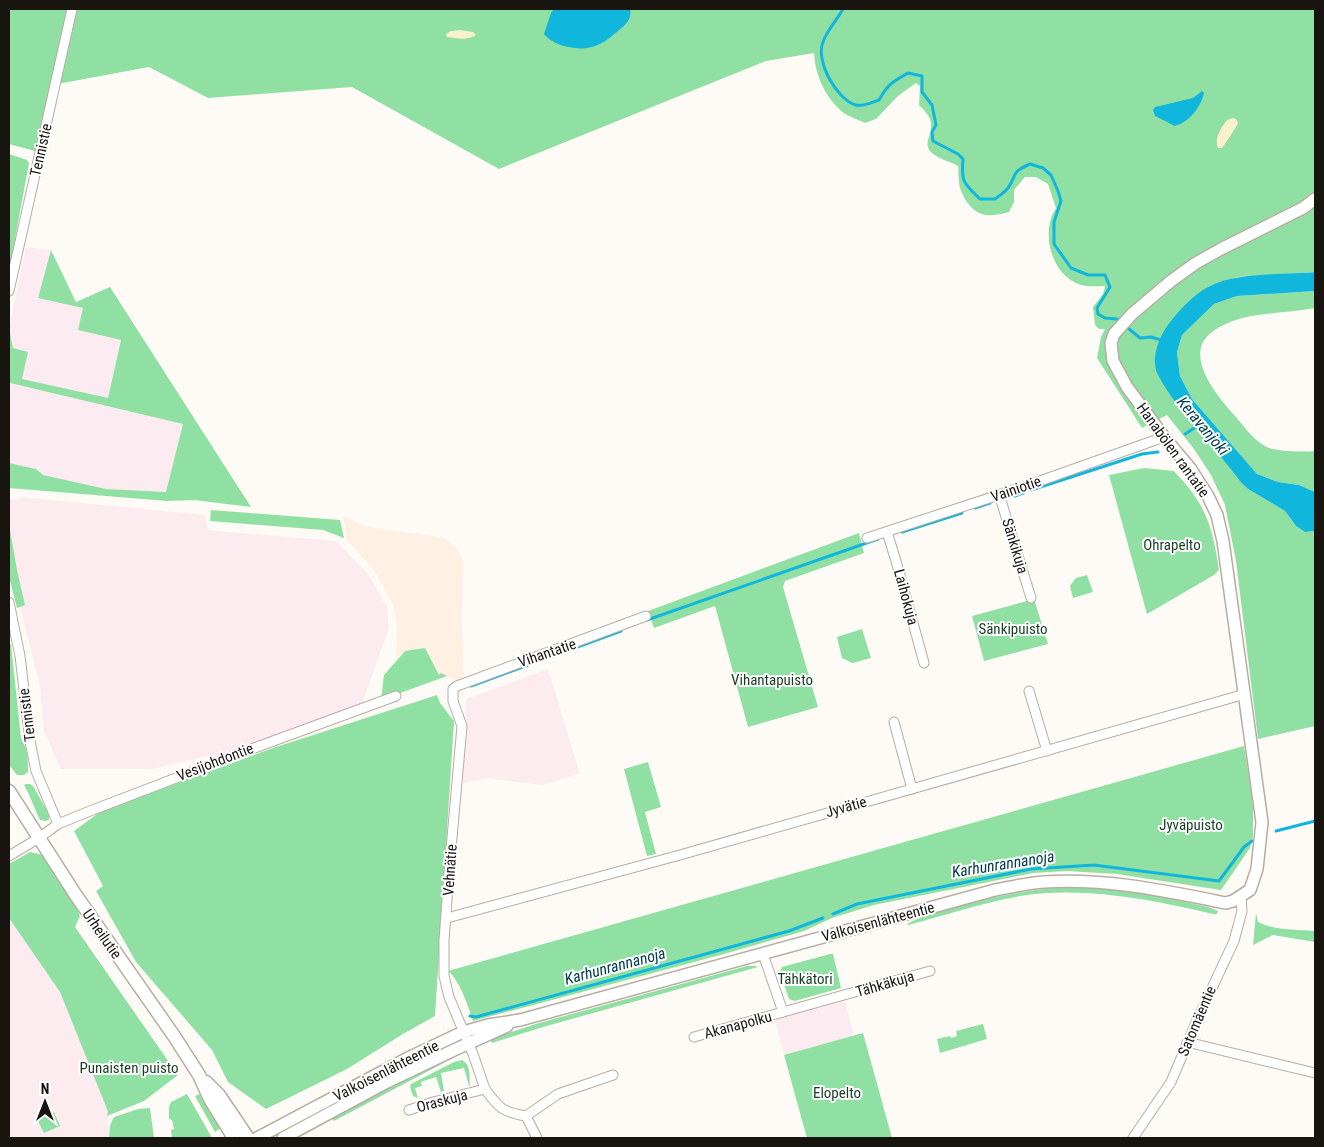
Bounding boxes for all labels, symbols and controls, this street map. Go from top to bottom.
street label: Tennistie [26,122,56,178]
water label: Keravanjoki [1173,393,1233,459]
street label: Hanabölen rantatie [1133,399,1213,501]
street label: Vainiotie [989,472,1043,506]
street label: Sänkikuja [998,516,1032,576]
park label: Ohrapelto [1143,536,1201,554]
street label: Laihokuja [890,567,922,627]
park label: Sänkipuisto [978,620,1048,638]
street label: Vihantatie [516,635,578,671]
park label: Vihantapuisto [731,671,813,689]
street label: Tennistie [15,687,39,743]
street label: Vesijohdontie [174,739,256,785]
street label: Jyvätie [823,793,869,821]
park label: Jyväpuisto [1159,816,1223,834]
street label: Vehnätie [439,844,461,896]
water label: Karhunrannanoja [950,847,1056,881]
street label: Valkoisenlähteentie [820,898,936,946]
street label: Urheilutie [78,906,126,962]
water label: Karhunrannanoja [562,943,668,989]
street label: Tähkäkuja [854,967,916,1001]
park label: Tähkätori [777,970,833,988]
street label: Satomäentie [1174,983,1220,1059]
street label: Akanapolku [702,1007,774,1043]
street label: Valkoisenlähteentie [330,1037,442,1105]
park label: Punaisten puisto [79,1059,179,1077]
north arrow [20,1077,70,1127]
text: N [41,1081,49,1097]
park label: Elopelto [813,1084,861,1102]
street label: Oraskuja [415,1086,469,1116]

